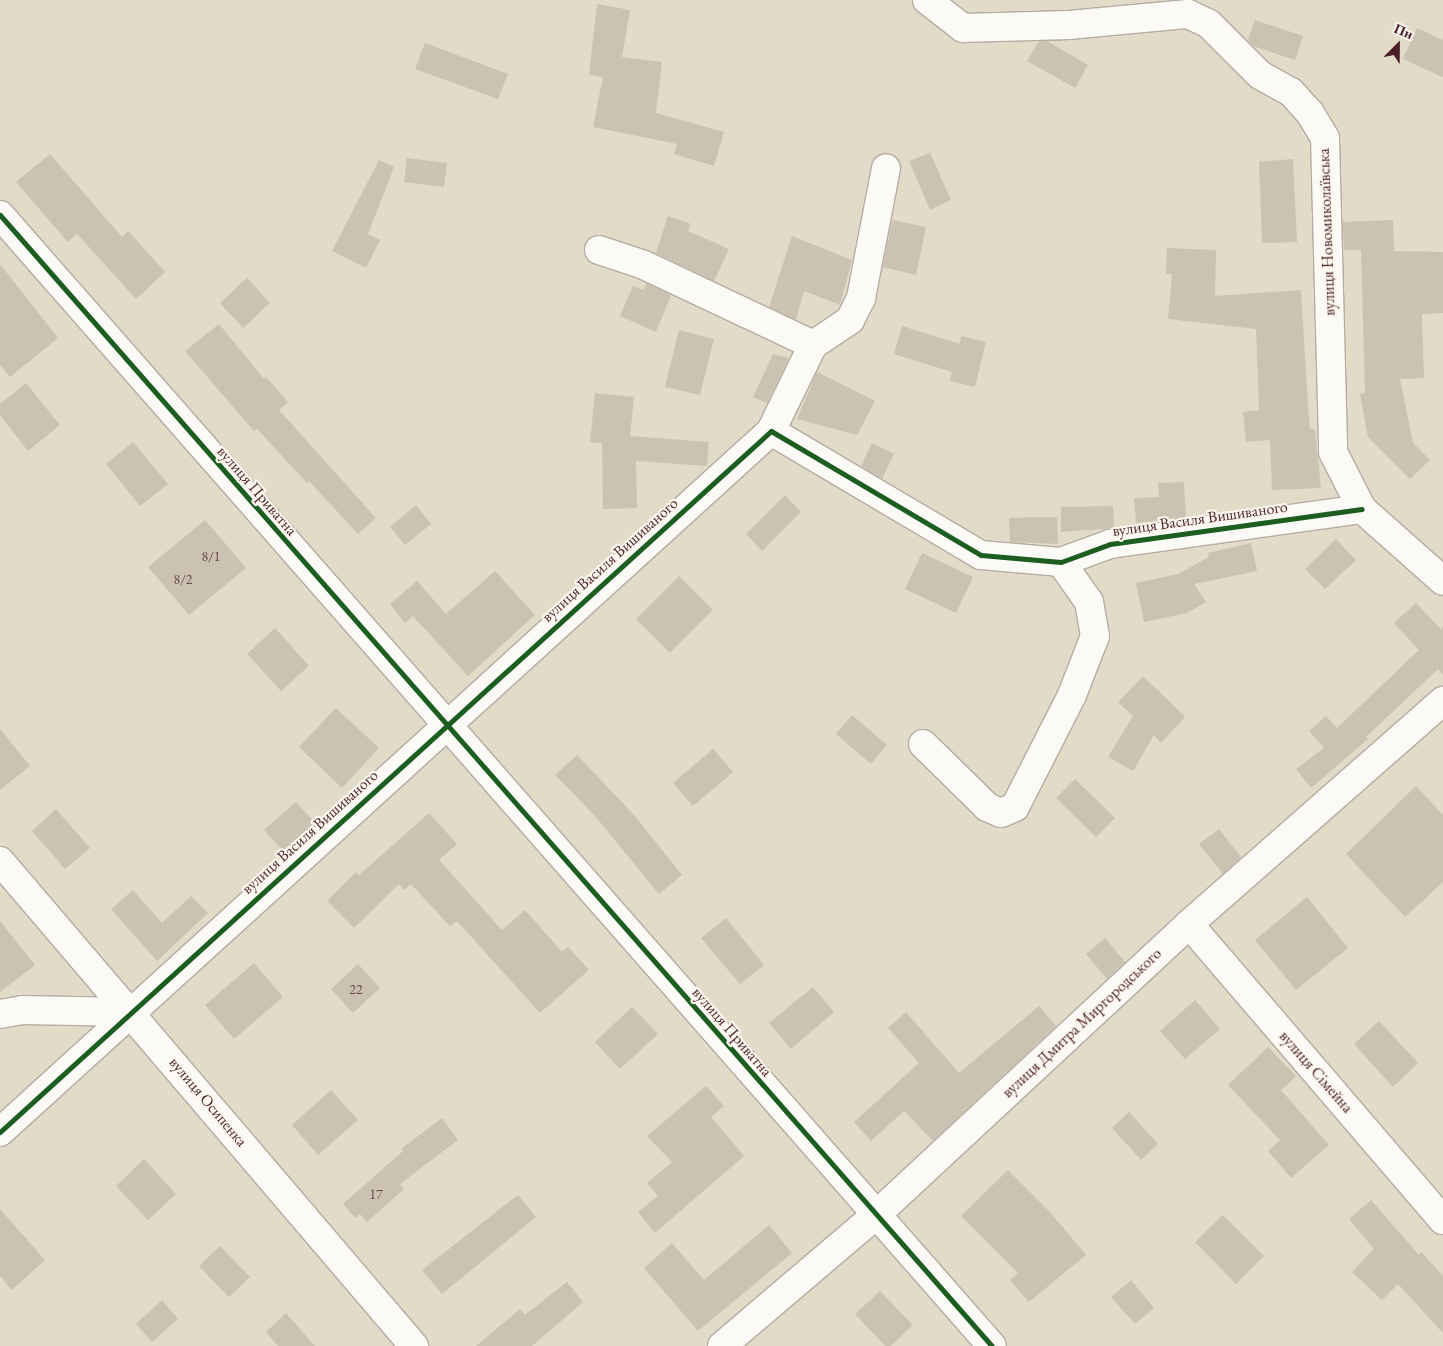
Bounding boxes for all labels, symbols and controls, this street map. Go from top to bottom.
text: Пн [1392,19,1416,43]
north arrow [1373,20,1423,70]
street label: вулиця Новомиколаївська [1314,148,1340,316]
street label: вулиця Приватна [213,442,301,540]
street label: вулиця Василя Вишиваного [538,494,682,626]
street label: вулиця Василя Вишиваного [1111,497,1289,541]
house number: 8/1 [201,548,221,564]
house number: 8/2 [173,571,193,587]
street label: вулиця Василя Вишиваного [238,766,382,898]
street label: вулиця Дмитра Миргородського [998,944,1166,1102]
house number: 22 [349,981,363,997]
street label: вулиця Приватна [688,983,776,1081]
street label: вулиця Сімейна [1275,1027,1357,1117]
street label: вулиця Осипенка [165,1053,251,1151]
house number: 17 [369,1186,383,1202]

